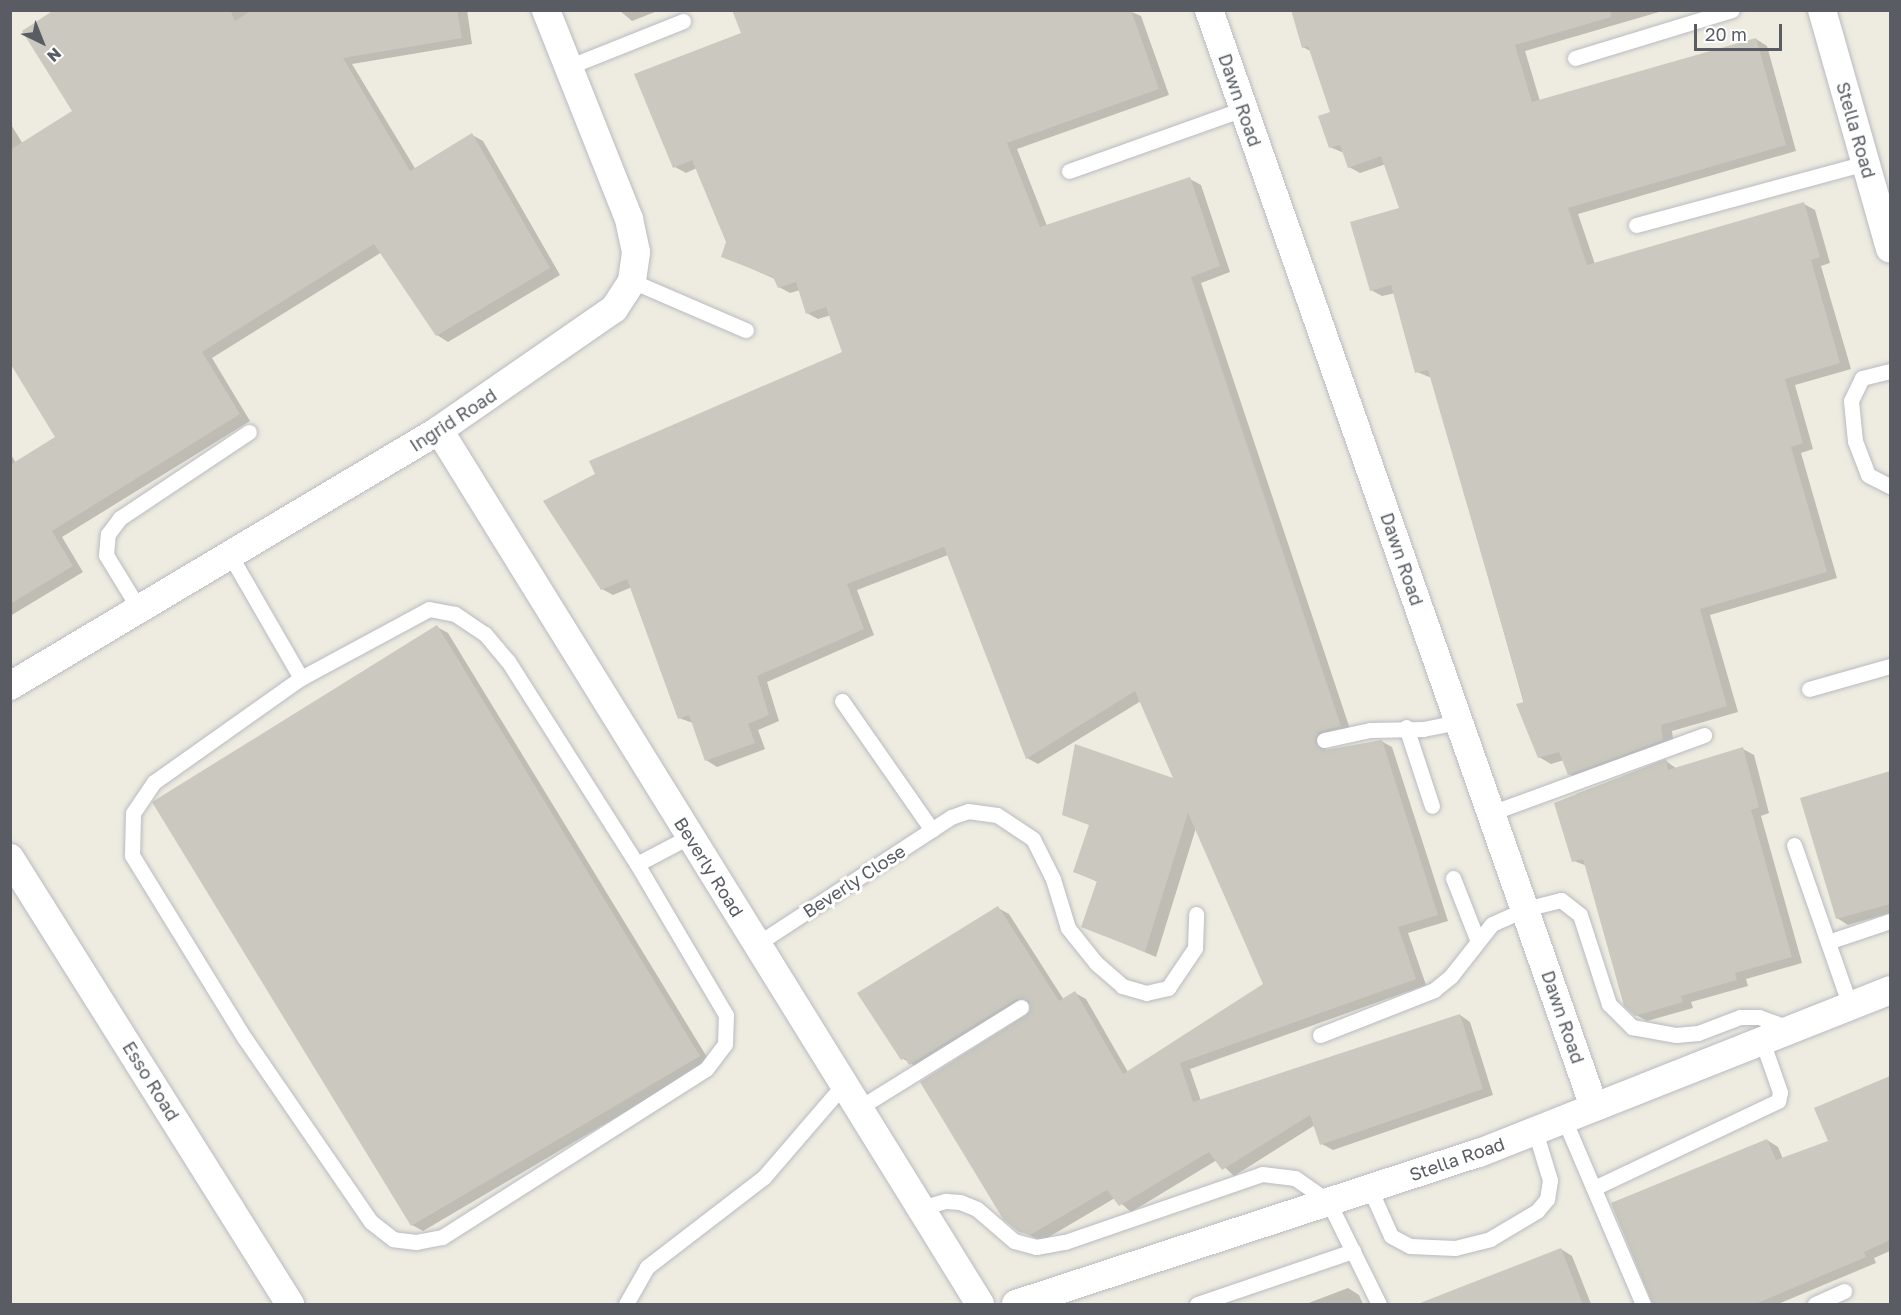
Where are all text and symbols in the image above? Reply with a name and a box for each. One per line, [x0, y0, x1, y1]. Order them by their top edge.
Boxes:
north arrow [12, 12, 72, 72]
scale bar [1697, 12, 1786, 50]
text: 20 m [1705, 23, 1747, 45]
text: N [43, 44, 66, 67]
street label: Dawn Road [1214, 51, 1266, 149]
street label: Stella Road [1832, 79, 1880, 181]
street label: Ingrid Road [405, 384, 501, 456]
street label: Dawn Road [1376, 510, 1428, 608]
street label: Beverly Road [670, 813, 748, 921]
street label: Beverly Close [799, 840, 909, 922]
street label: Dawn Road [1537, 968, 1589, 1066]
street label: Esso Road [118, 1037, 184, 1125]
street label: Stella Road [1407, 1133, 1507, 1185]

